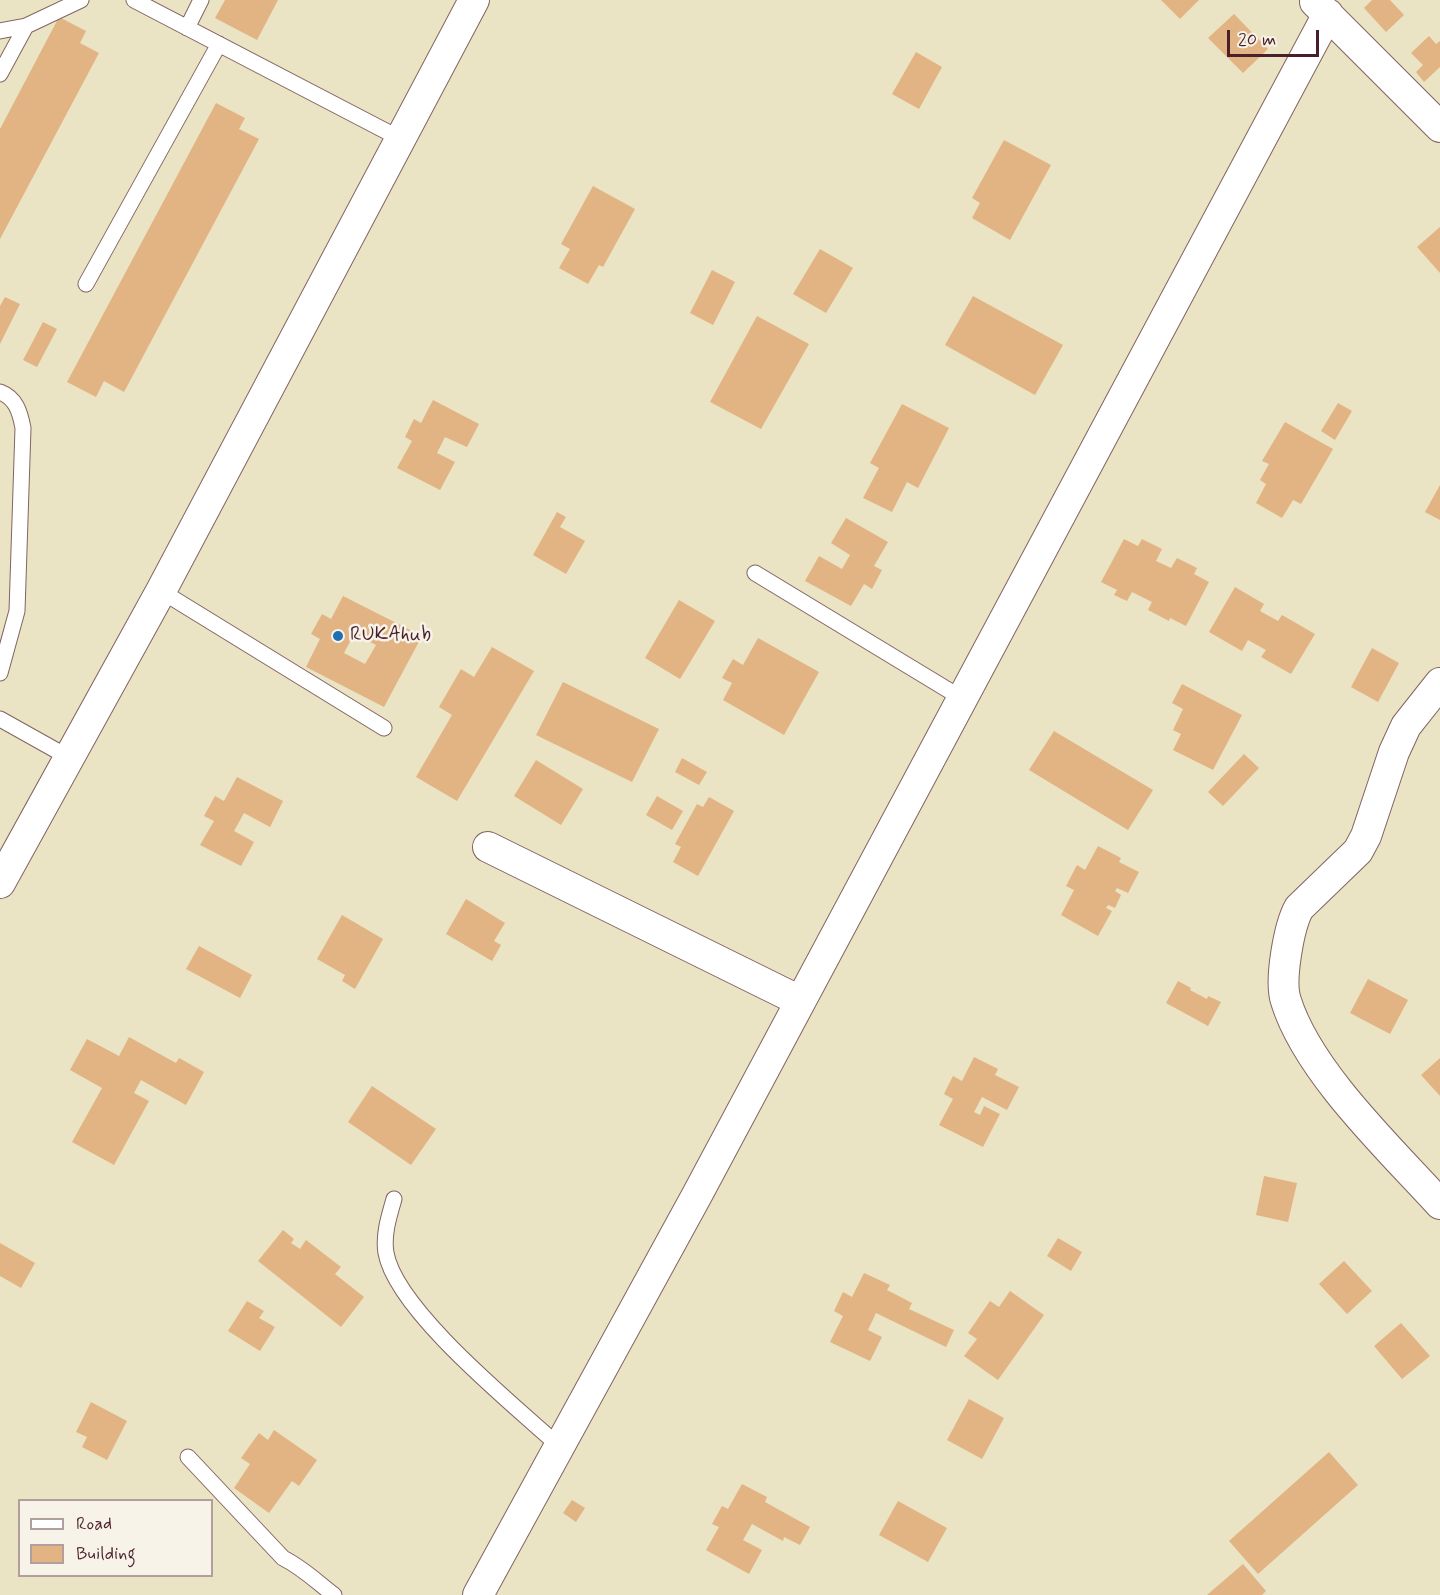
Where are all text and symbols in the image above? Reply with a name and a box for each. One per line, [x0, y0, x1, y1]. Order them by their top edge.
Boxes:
scale bar [1230, 18, 1322, 56]
text: 20 m [1238, 28, 1276, 52]
place label: RUKAhub [350, 624, 431, 648]
marker: RUKAhub [331, 629, 345, 643]
legend [18, 1499, 213, 1577]
text: Road [76, 1512, 112, 1536]
text: Building [76, 1542, 136, 1566]

